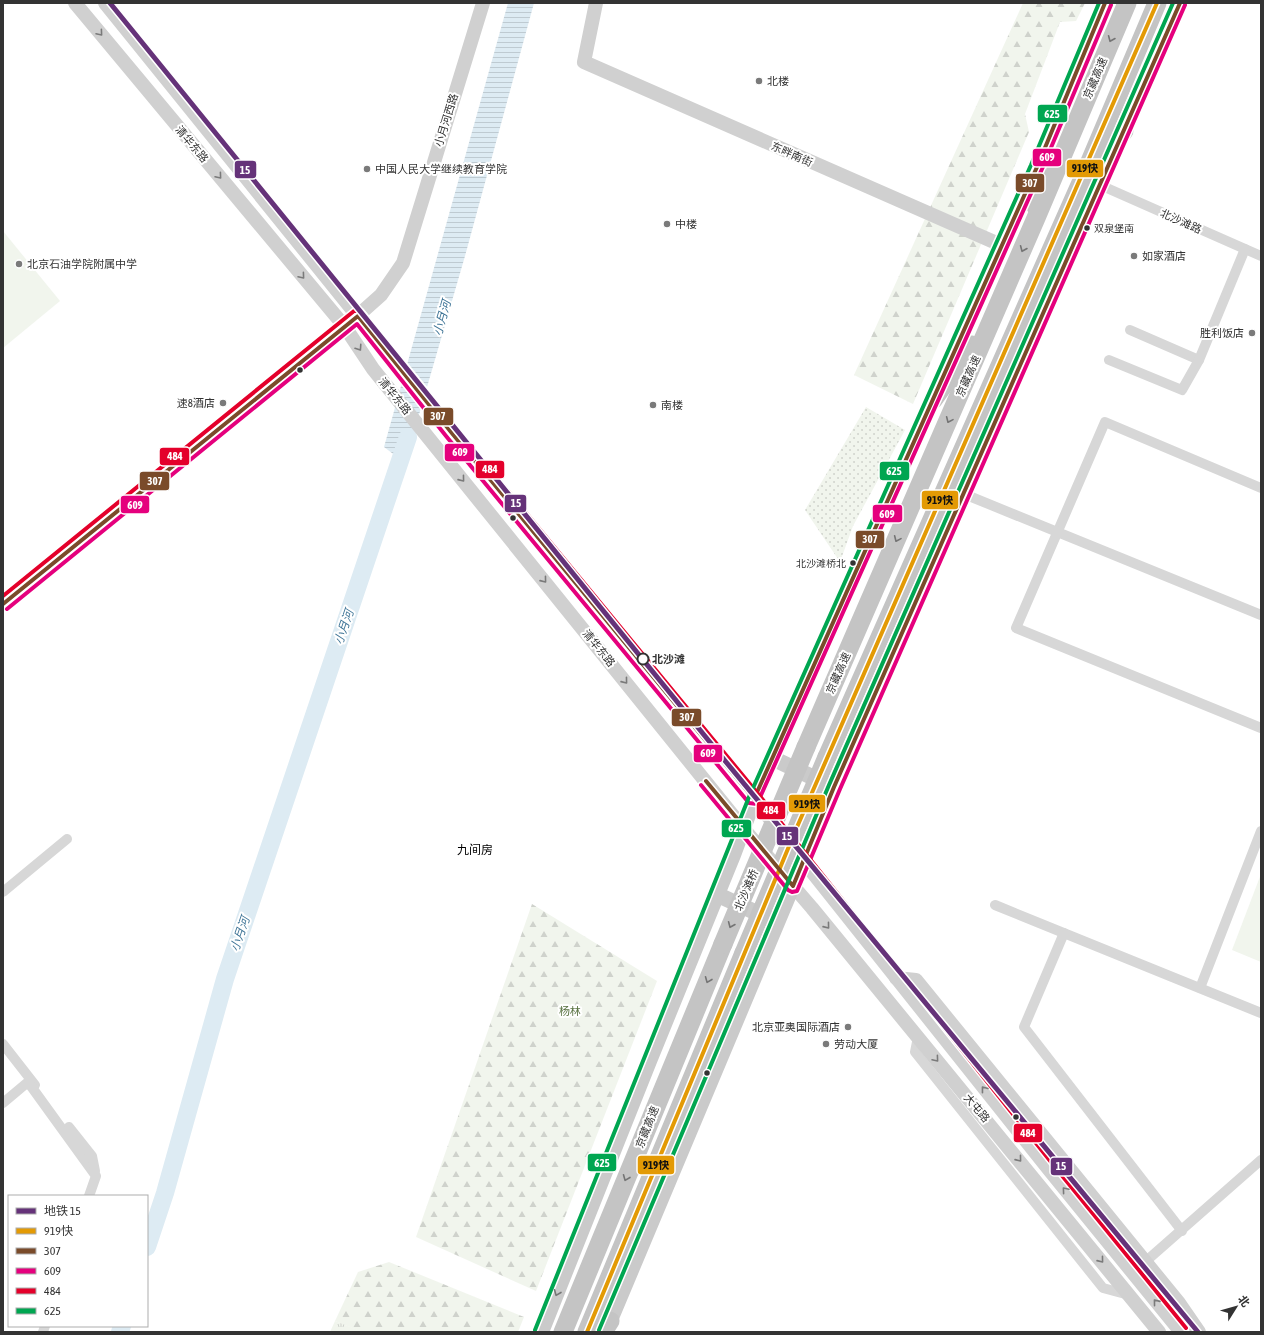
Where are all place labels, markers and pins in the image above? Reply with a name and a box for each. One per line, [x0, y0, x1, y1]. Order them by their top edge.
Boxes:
place label: 北楼 [767, 75, 789, 87]
marker: 北楼 [754, 76, 764, 86]
place label: 中国人民大学继续教育学院 [375, 163, 507, 175]
marker: 中国人民大学继续教育学院 [362, 164, 372, 174]
place label: 中楼 [675, 218, 697, 230]
marker: 中楼 [662, 219, 672, 229]
marker: 双泉堡南 [1082, 223, 1092, 233]
place label: 双泉堡南 [1094, 223, 1134, 234]
place label: 如家酒店 [1142, 250, 1186, 262]
marker: 如家酒店 [1129, 251, 1139, 261]
place label: 北京石油学院附属中学 [27, 258, 137, 270]
marker: 北京石油学院附属中学 [14, 259, 24, 269]
place label: 胜利饭店 [1200, 327, 1244, 339]
marker: 胜利饭店 [1247, 328, 1257, 338]
unlabelled marker [295, 365, 305, 375]
place label: 速8酒店 [177, 397, 215, 409]
marker: 速8酒店 [218, 398, 228, 408]
place label: 南楼 [661, 399, 683, 411]
marker: 南楼 [648, 400, 658, 410]
unlabelled marker [508, 513, 518, 523]
place label: 北沙滩桥北 [796, 558, 846, 569]
marker: 北沙滩桥北 [848, 558, 858, 568]
marker: 北沙滩 [636, 652, 650, 666]
place label: 北沙滩 [652, 653, 685, 665]
place label: 北京亚奥国际酒店 [752, 1021, 840, 1033]
marker: 北京亚奥国际酒店 [843, 1022, 853, 1032]
place label: 劳动大厦 [834, 1038, 878, 1050]
marker: 劳动大厦 [821, 1039, 831, 1049]
unlabelled marker [702, 1068, 712, 1078]
unlabelled marker [1011, 1112, 1021, 1122]

